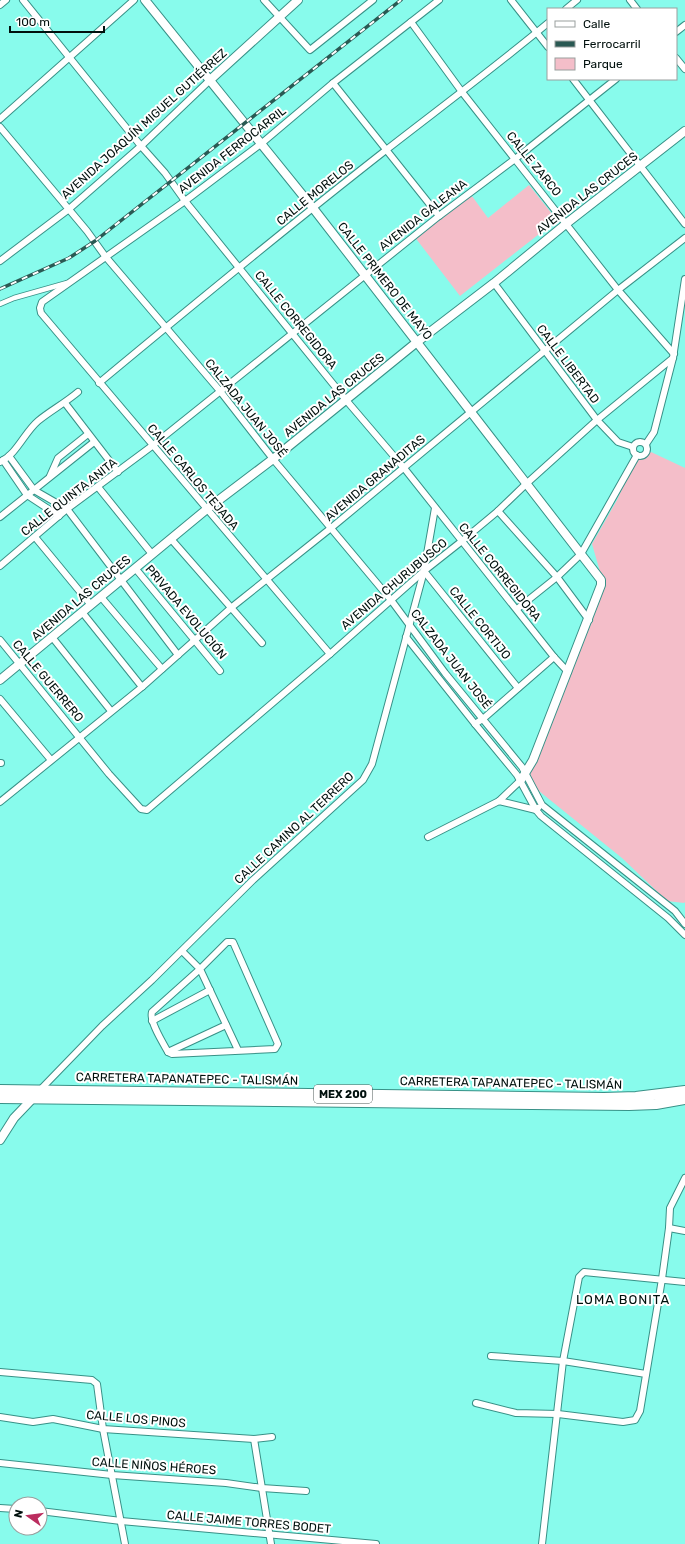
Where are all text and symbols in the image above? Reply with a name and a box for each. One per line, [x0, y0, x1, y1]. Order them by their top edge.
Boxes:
scale bar [10, 8, 104, 34]
legend [547, 8, 677, 80]
text: 100 m [16, 15, 50, 29]
text: Calle [583, 17, 610, 31]
text: Ferrocarril [583, 37, 641, 51]
street label: AVENIDA JOAQUÍN MIGUEL GUTIÉRREZ [58, 46, 230, 202]
text: Parque [583, 57, 623, 71]
street label: AVENIDA FERROCARRIL [175, 103, 289, 196]
street label: CALLE ZARCO [504, 129, 564, 199]
street label: AVENIDA LAS CRUCES [533, 149, 641, 237]
street label: CALLE MORELOS [274, 158, 356, 228]
street label: AVENIDA GALEANA [376, 176, 470, 254]
street label: CALLE PRIMERO DE MAYO [335, 220, 435, 342]
street label: CALLE CORREGIDORA [252, 268, 340, 372]
street label: CALLE LIBERTAD [534, 322, 602, 406]
street label: AVENIDA LAS CRUCES [281, 350, 387, 440]
street label: CALZADA JUAN JOSÉ [202, 356, 290, 460]
street label: CALLE CARLOS TEJADA [145, 421, 241, 533]
street label: AVENIDA GRANADITAS [322, 432, 428, 524]
street label: CALLE QUINTA ANITA [18, 455, 120, 539]
street label: CALLE CORREGIDORA [456, 520, 544, 624]
street label: AVENIDA CHURUBUSCO [338, 535, 450, 633]
street label: AVENIDA LAS CRUCES [29, 552, 133, 644]
street label: PRIVADA EVOLUCIÓN [143, 562, 229, 662]
street label: CALLE CORTIJO [446, 584, 514, 662]
street label: CALZADA JUAN JOSÉ [408, 606, 494, 712]
street label: CALLE GUERRERO [10, 637, 86, 725]
street label: CALLE CAMINO AL TERRERO [232, 769, 356, 887]
street label: CARRETERA TAPANATEPEC - TALISMÁN [76, 1070, 298, 1088]
street label: CARRETERA TAPANATEPEC - TALISMÁN [400, 1074, 622, 1092]
road number: MEX 200 [314, 1085, 372, 1103]
district label: LOMA BONITA [576, 1292, 670, 1307]
street label: CALLE LOS PINOS [86, 1408, 186, 1430]
street label: CALLE NIÑOS HÉROES [91, 1455, 217, 1477]
north arrow [8, 1496, 48, 1536]
text: N [12, 1508, 26, 1519]
street label: CALLE JAIME TORRES BODET [166, 1508, 332, 1536]

